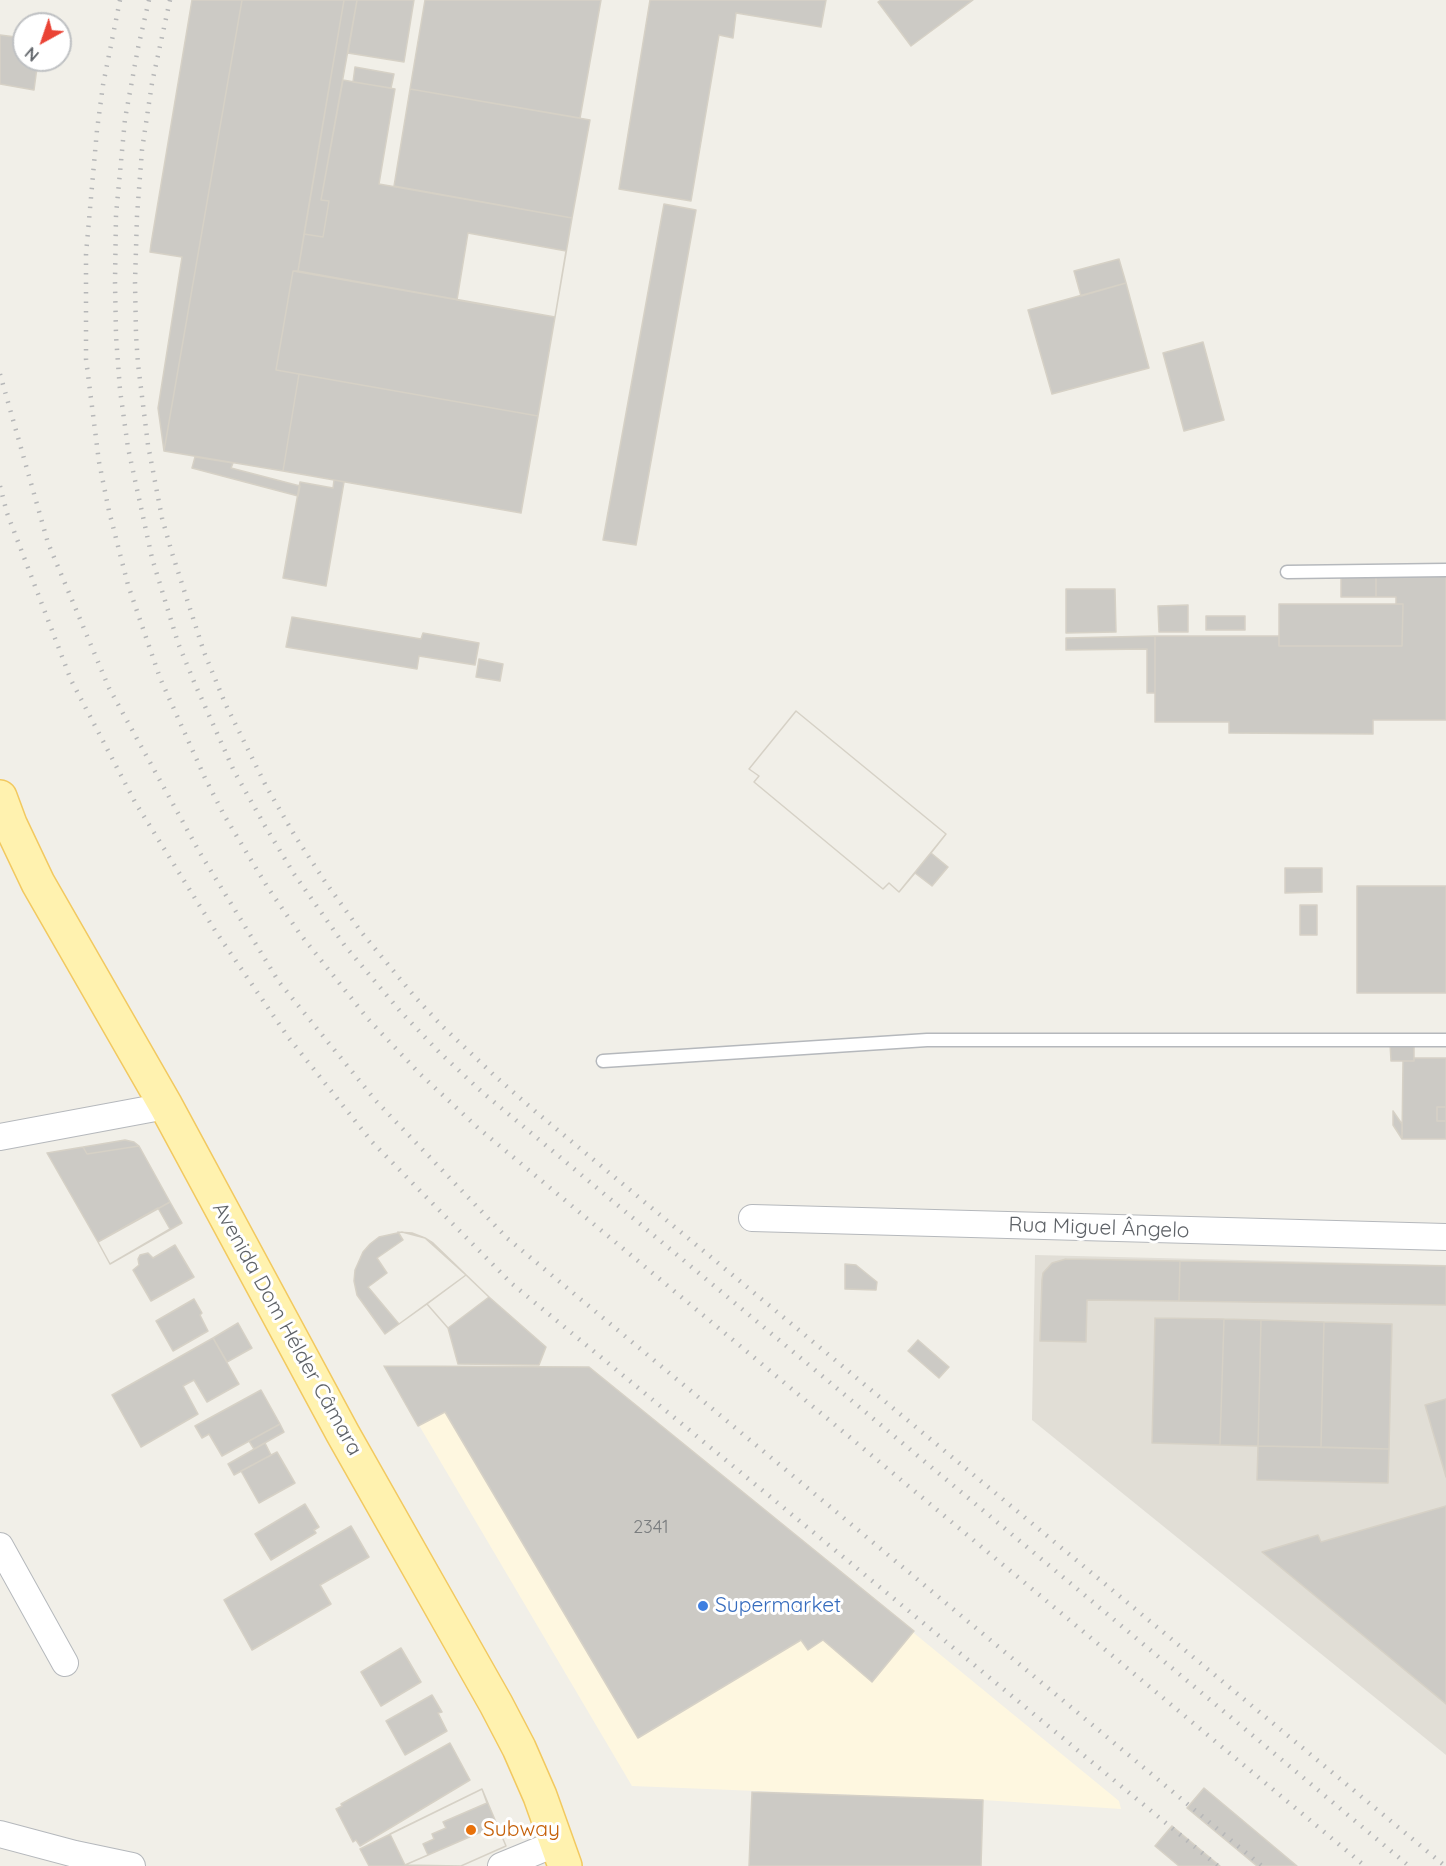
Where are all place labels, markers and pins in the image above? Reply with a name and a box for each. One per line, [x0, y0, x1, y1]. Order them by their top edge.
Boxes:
place label: Supermarket [715, 1593, 841, 1619]
marker: Supermarket [696, 1599, 710, 1613]
place label: Subway [483, 1817, 560, 1843]
marker: Subway [464, 1823, 478, 1837]

